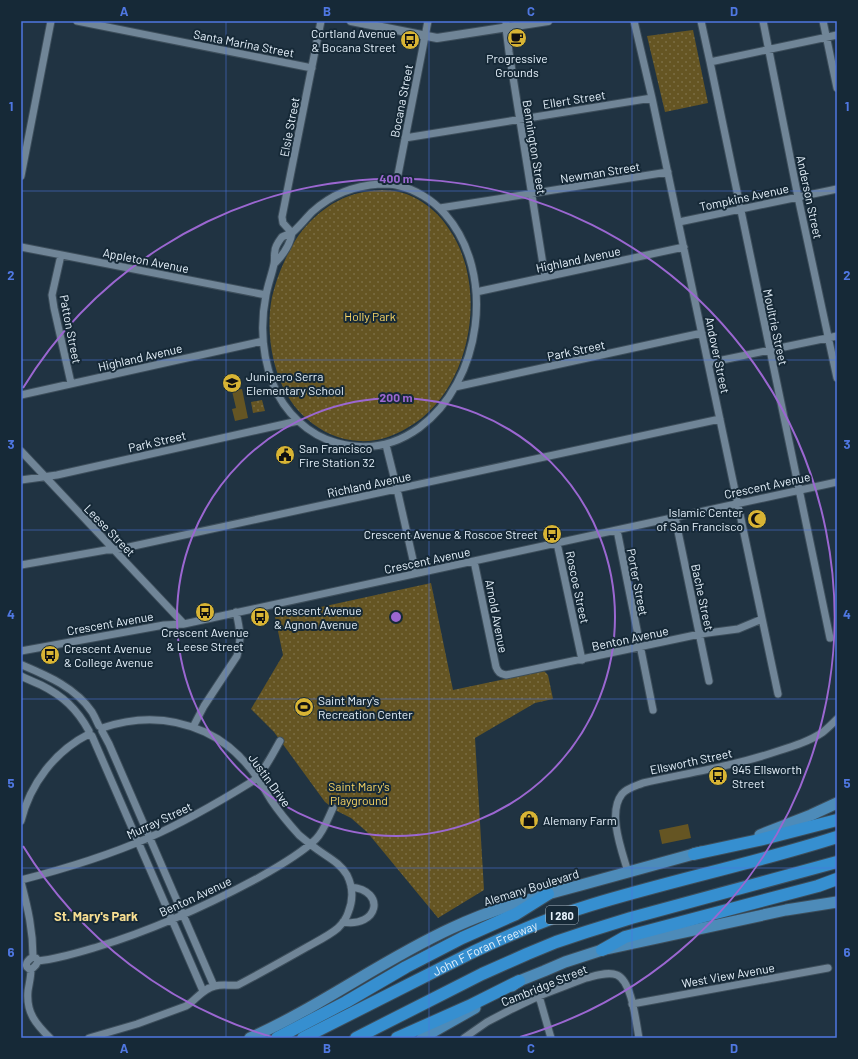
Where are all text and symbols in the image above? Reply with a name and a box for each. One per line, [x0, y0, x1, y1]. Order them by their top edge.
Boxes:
text: A [120, 3, 129, 19]
text: B [323, 3, 331, 19]
text: C [527, 3, 535, 19]
text: D [730, 3, 738, 19]
street label: Santa Marina Street [192, 26, 296, 60]
place label: Cortland Avenue & Bocana Street [311, 26, 396, 54]
cafe icon: Progressive Grounds [506, 27, 528, 49]
bus stop icon: Cortland Avenue & Bocana Street [399, 29, 421, 51]
place label: Progressive Grounds [486, 51, 548, 79]
street label: Bocana Street [387, 63, 415, 139]
street label: Ellert Street [542, 87, 606, 111]
street label: Elsie Street [276, 96, 302, 158]
text: 1 [9, 98, 13, 114]
text: 1 [845, 98, 849, 114]
street label: Bennington Street [521, 99, 549, 195]
street label: Anderson Street [794, 154, 826, 240]
street label: Newman Street [559, 159, 641, 185]
text: 400 m [379, 171, 413, 185]
street label: Tompkins Avenue [698, 181, 790, 213]
street label: Highland Avenue [534, 243, 622, 275]
street label: Appleton Avenue [102, 245, 190, 275]
text: 2 [7, 267, 15, 283]
text: 2 [843, 267, 851, 283]
street label: Moultrie Street [761, 288, 791, 366]
street label: Patton Street [57, 293, 85, 365]
park label: Holly Park [344, 309, 396, 323]
street label: Andover Street [703, 315, 733, 395]
street label: Park Street [546, 337, 606, 363]
street label: Highland Avenue [96, 340, 184, 374]
place label: Junipero Serra Elementary School [246, 369, 344, 397]
school or university icon: Junipero Serra Elementary School [221, 372, 243, 394]
text: 200 m [380, 390, 412, 404]
street label: Park Street [127, 428, 187, 454]
text: 3 [7, 436, 15, 452]
text: 3 [843, 436, 851, 452]
place label: San Francisco Fire Station 32 [299, 441, 375, 469]
public building icon: San Francisco Fire Station 32 [274, 444, 296, 466]
street label: Richland Avenue [326, 468, 412, 500]
street label: Crescent Avenue [723, 469, 811, 501]
street label: Leese Street [82, 501, 138, 559]
place label: Islamic Center of San Francisco [657, 505, 744, 533]
mosque icon: Islamic Center of San Francisco [746, 508, 768, 530]
bus stop icon: Crescent Avenue & Roscoe Street [541, 523, 563, 545]
place label: Crescent Avenue & Roscoe Street [364, 527, 538, 541]
street label: Crescent Avenue [383, 544, 471, 576]
street label: Porter Street [625, 547, 651, 617]
street label: Roscoe Street [563, 549, 593, 625]
street label: Bache Street [689, 562, 717, 632]
street label: Arnold Avenue [483, 578, 511, 654]
bus stop icon: Crescent Avenue & Leese Street [194, 601, 216, 623]
place label: Crescent Avenue & Agnon Avenue [274, 603, 362, 631]
text: 4 [7, 606, 15, 622]
bus stop icon: Crescent Avenue & Agnon Avenue [249, 606, 271, 628]
text: 4 [843, 606, 851, 622]
street label: Crescent Avenue [66, 608, 154, 638]
centre of rings [389, 610, 403, 624]
street label: Benton Avenue [590, 623, 670, 653]
place label: Crescent Avenue & Leese Street [161, 625, 249, 653]
place label: Crescent Avenue & College Avenue [64, 641, 153, 669]
bus stop icon: Crescent Avenue & College Avenue [39, 644, 61, 666]
place label: Saint Mary's Recreation Center [318, 693, 413, 721]
sports icon: Saint Mary's Recreation Center [293, 696, 315, 718]
street label: Ellsworth Street [649, 745, 733, 777]
street label: Justin Drive [246, 751, 294, 809]
place label: 945 Ellsworth Street [732, 762, 802, 790]
bus stop icon: 945 Ellsworth Street [707, 765, 729, 787]
text: 5 [7, 775, 15, 791]
text: 5 [843, 775, 851, 791]
park label: Saint Mary's Playground [328, 779, 390, 807]
street label: Murray Street [124, 799, 194, 841]
shop icon: Alemany Farm [518, 809, 540, 831]
place label: Alemany Farm [543, 813, 617, 827]
street label: Alemany Boulevard [482, 866, 580, 908]
street label: Benton Avenue [157, 873, 233, 919]
road number: I 280 [546, 906, 578, 924]
district label: St. Mary's Park [54, 908, 138, 924]
street label: John F Foran Freeway [430, 917, 540, 978]
text: 6 [8, 944, 15, 960]
text: 6 [844, 944, 851, 960]
street label: West View Avenue [680, 960, 776, 990]
street label: Cambridge Street [499, 961, 589, 1009]
text: A [120, 1040, 129, 1056]
text: B [323, 1040, 331, 1056]
text: C [527, 1040, 535, 1056]
text: D [730, 1040, 738, 1056]

